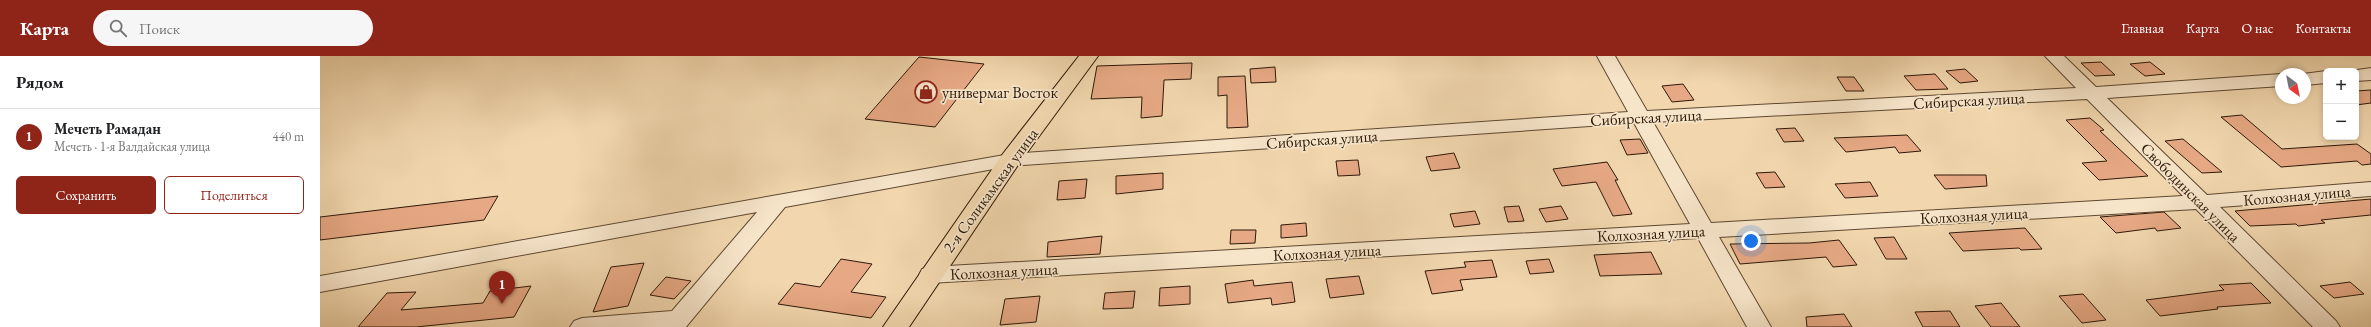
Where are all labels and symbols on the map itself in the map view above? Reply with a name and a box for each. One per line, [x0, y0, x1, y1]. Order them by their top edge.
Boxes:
north arrow [2275, 68, 2311, 104]
shop icon: универмаг Восток [913, 79, 939, 105]
place label: универмаг Восток [942, 82, 1059, 103]
street label: Сибирская улица [1913, 87, 2026, 114]
street label: Сибирская улица [1590, 104, 1703, 131]
street label: 2-я Соликамская улица [938, 123, 1043, 257]
street label: Сибирская улица [1265, 125, 1379, 154]
street label: Свободинская улица [2136, 138, 2246, 247]
street label: Колхозная улица [2242, 180, 2352, 211]
street label: Колхозная улица [1919, 202, 2029, 229]
street label: Колхозная улица [1596, 220, 1706, 247]
your location [1741, 231, 1761, 251]
street label: Колхозная улица [1272, 239, 1382, 266]
street label: Колхозная улица [949, 258, 1059, 285]
pin: 1 [489, 271, 515, 304]

